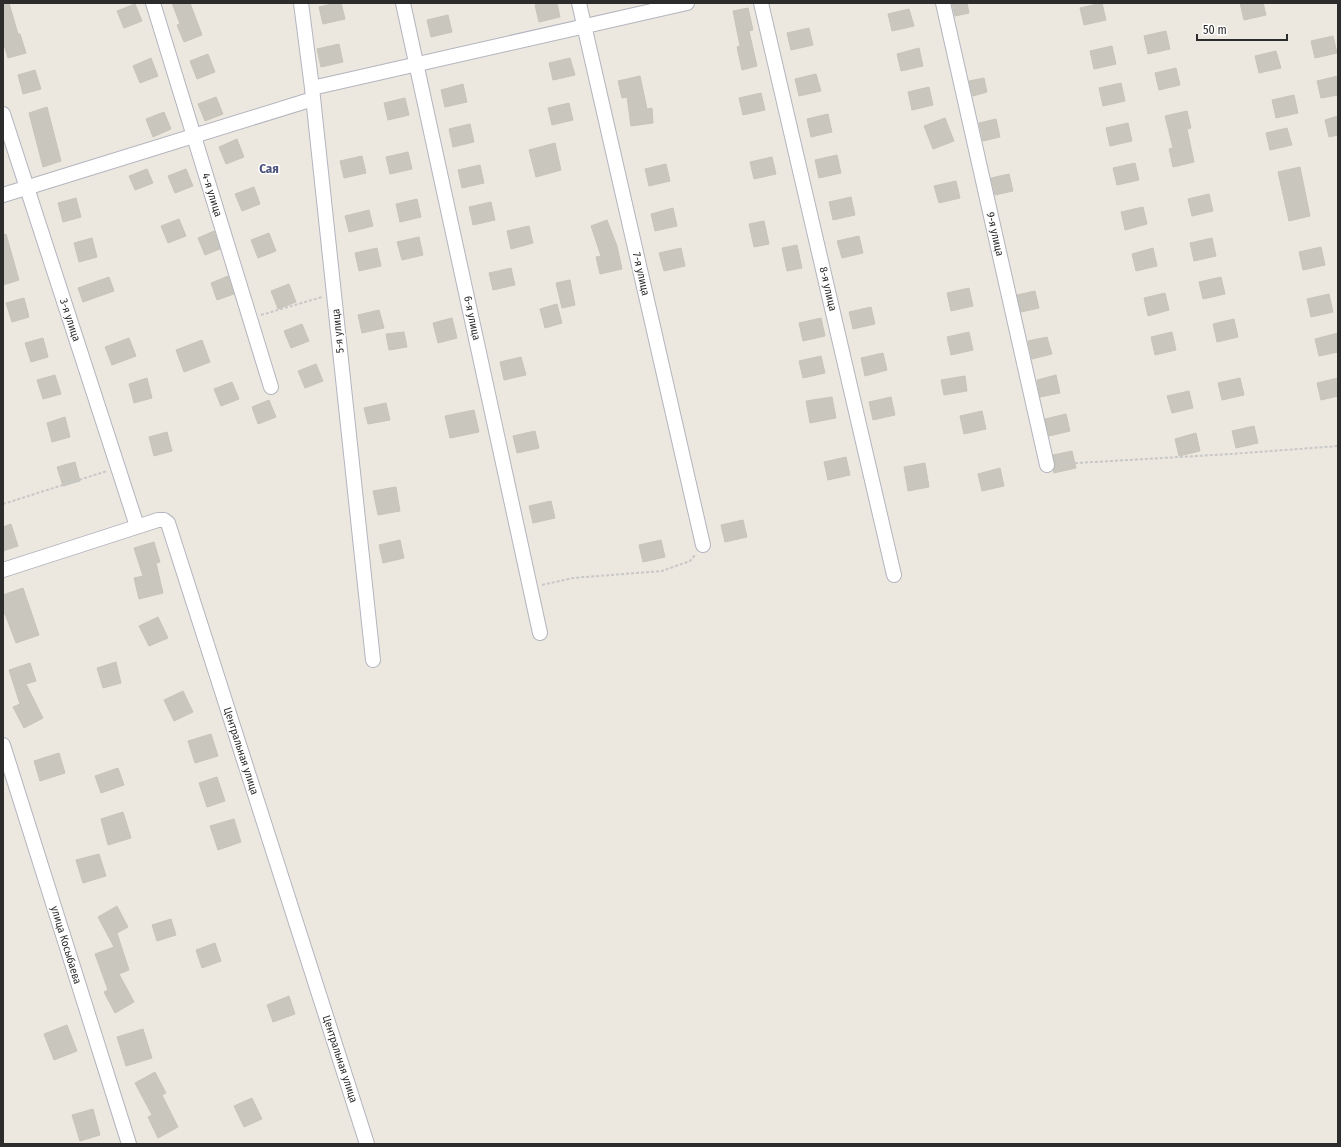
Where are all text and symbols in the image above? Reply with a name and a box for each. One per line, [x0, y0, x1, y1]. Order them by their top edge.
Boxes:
scale bar [1197, 16, 1287, 42]
text: 50 m [1203, 23, 1227, 37]
district label: Сая [259, 161, 279, 176]
street label: 4-я улица [199, 172, 225, 218]
street label: 9-я улица [984, 211, 1006, 257]
street label: 7-я улица [630, 251, 652, 297]
street label: 8-я улица [817, 266, 839, 312]
street label: 6-я улица [461, 295, 483, 341]
street label: 3-я улица [57, 297, 83, 343]
street label: 5-я улица [329, 308, 347, 354]
street label: Центральная улица [221, 706, 261, 796]
street label: улица Косыбаева [48, 904, 84, 986]
street label: Центральная улица [320, 1014, 360, 1104]

